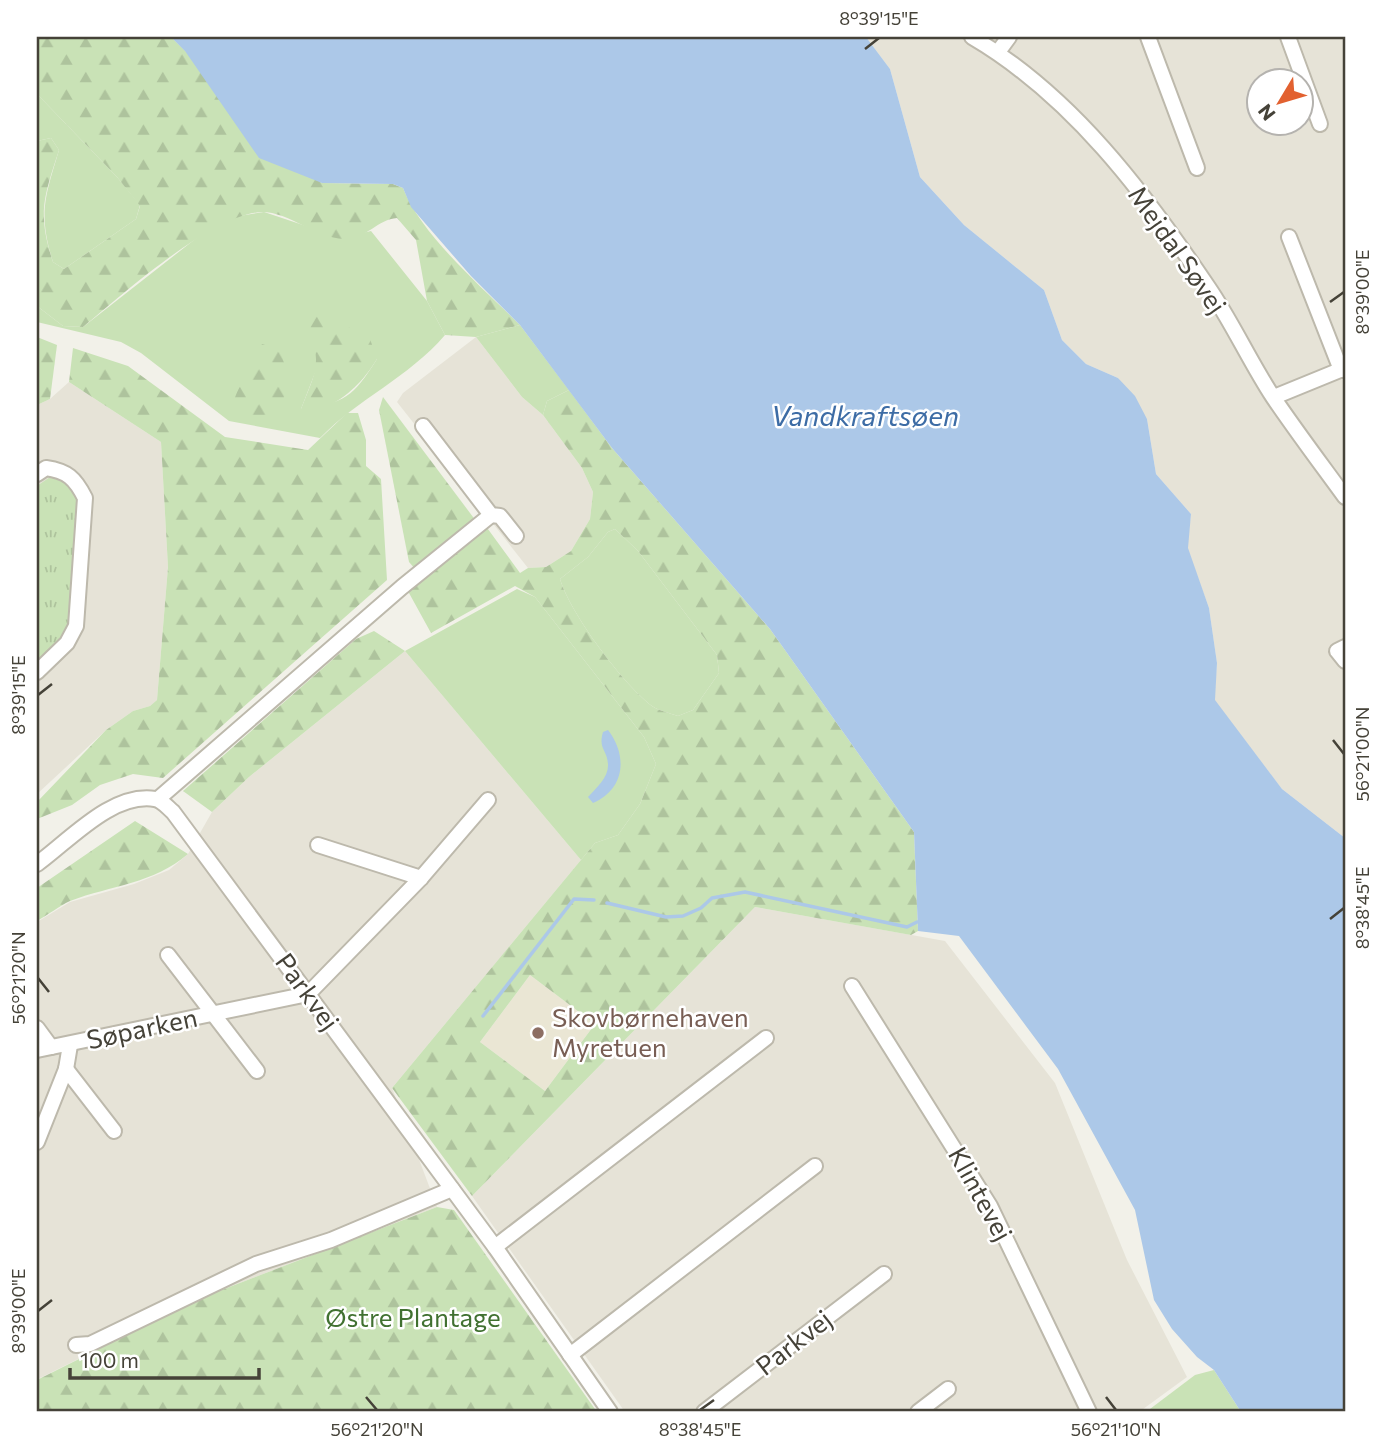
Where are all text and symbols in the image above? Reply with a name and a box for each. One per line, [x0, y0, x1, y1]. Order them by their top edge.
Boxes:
text: 8°39'15"E [839, 7, 919, 29]
north arrow [1246, 66, 1316, 136]
text: N [1253, 100, 1280, 125]
street label: Mejdal Søvej [1123, 179, 1234, 319]
text: 8°39'00"E [1351, 249, 1373, 335]
water label: Vandkraftsøen [771, 398, 959, 432]
text: 8°39'15"E [7, 655, 29, 735]
text: 56°21'00"N [1351, 707, 1373, 801]
text: 8°38'45"E [1351, 867, 1373, 949]
text: 56°21'20"N [7, 932, 29, 1024]
street label: Parkvej [270, 947, 347, 1036]
street label: Søparken [84, 1001, 200, 1054]
place label: Skovbørnehaven Myretuen [552, 1001, 749, 1062]
marker: Skovbørnehaven Myretuen [530, 1025, 546, 1041]
street label: Klintevej [943, 1141, 1020, 1246]
text: 8°39'00"E [7, 1268, 29, 1354]
park label: Østre Plantage [325, 1301, 501, 1332]
street label: Parkvej [749, 1303, 837, 1381]
scale bar [70, 1337, 259, 1381]
text: 100 m [80, 1347, 139, 1372]
text: 56°21'20"N [331, 1418, 423, 1440]
text: 8°38'45"E [659, 1418, 741, 1440]
text: 56°21'10"N [1071, 1418, 1161, 1440]

